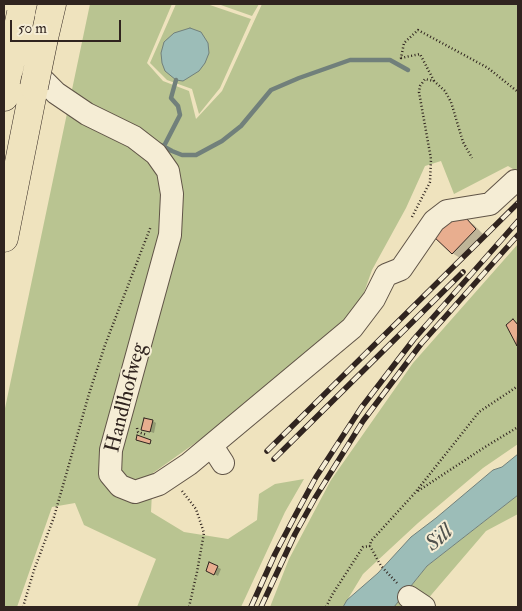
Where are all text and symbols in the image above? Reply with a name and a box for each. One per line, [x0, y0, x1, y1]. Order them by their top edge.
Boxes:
scale bar [12, 10, 124, 42]
text: 50 m [18, 19, 47, 38]
street label: Handlhofweg [101, 341, 153, 455]
water label: Sill [421, 520, 459, 558]

